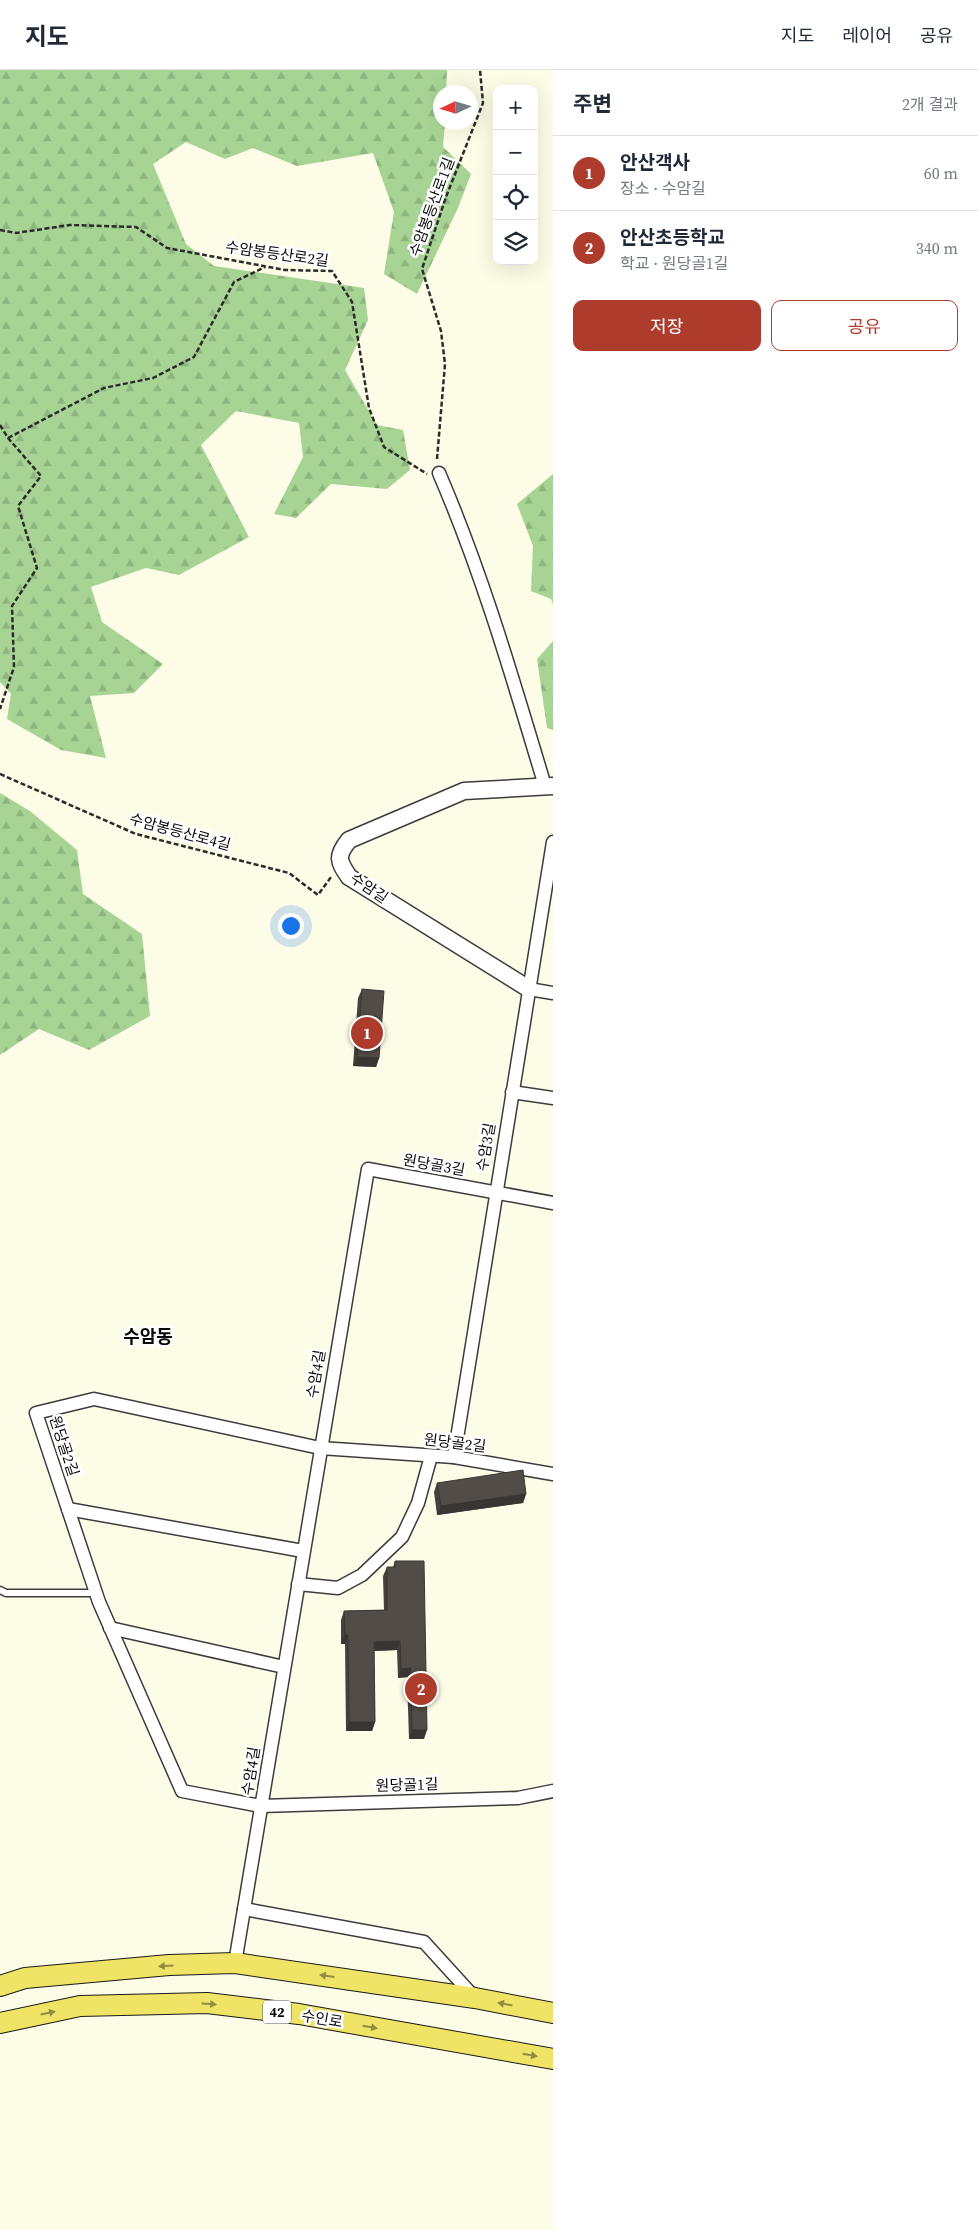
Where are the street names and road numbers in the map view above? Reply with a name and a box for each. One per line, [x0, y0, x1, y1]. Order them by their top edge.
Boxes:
street label: 수암봉등산로1길 [404, 154, 459, 259]
street label: 수암봉등산로2길 [224, 236, 330, 271]
street label: 수암봉등산로4길 [127, 808, 233, 855]
street label: 수암길 [346, 867, 392, 908]
street label: 수암3길 [471, 1121, 500, 1173]
street label: 원당골3길 [401, 1149, 467, 1180]
street label: 수암4길 [301, 1348, 330, 1400]
street label: 원당골2길 [45, 1413, 84, 1479]
street label: 원당골2길 [423, 1428, 487, 1457]
street label: 수암4길 [236, 1745, 265, 1797]
street label: 원당골1길 [375, 1773, 439, 1796]
road number: 42 [263, 2000, 291, 2024]
street label: 수인로 [300, 2005, 344, 2032]

